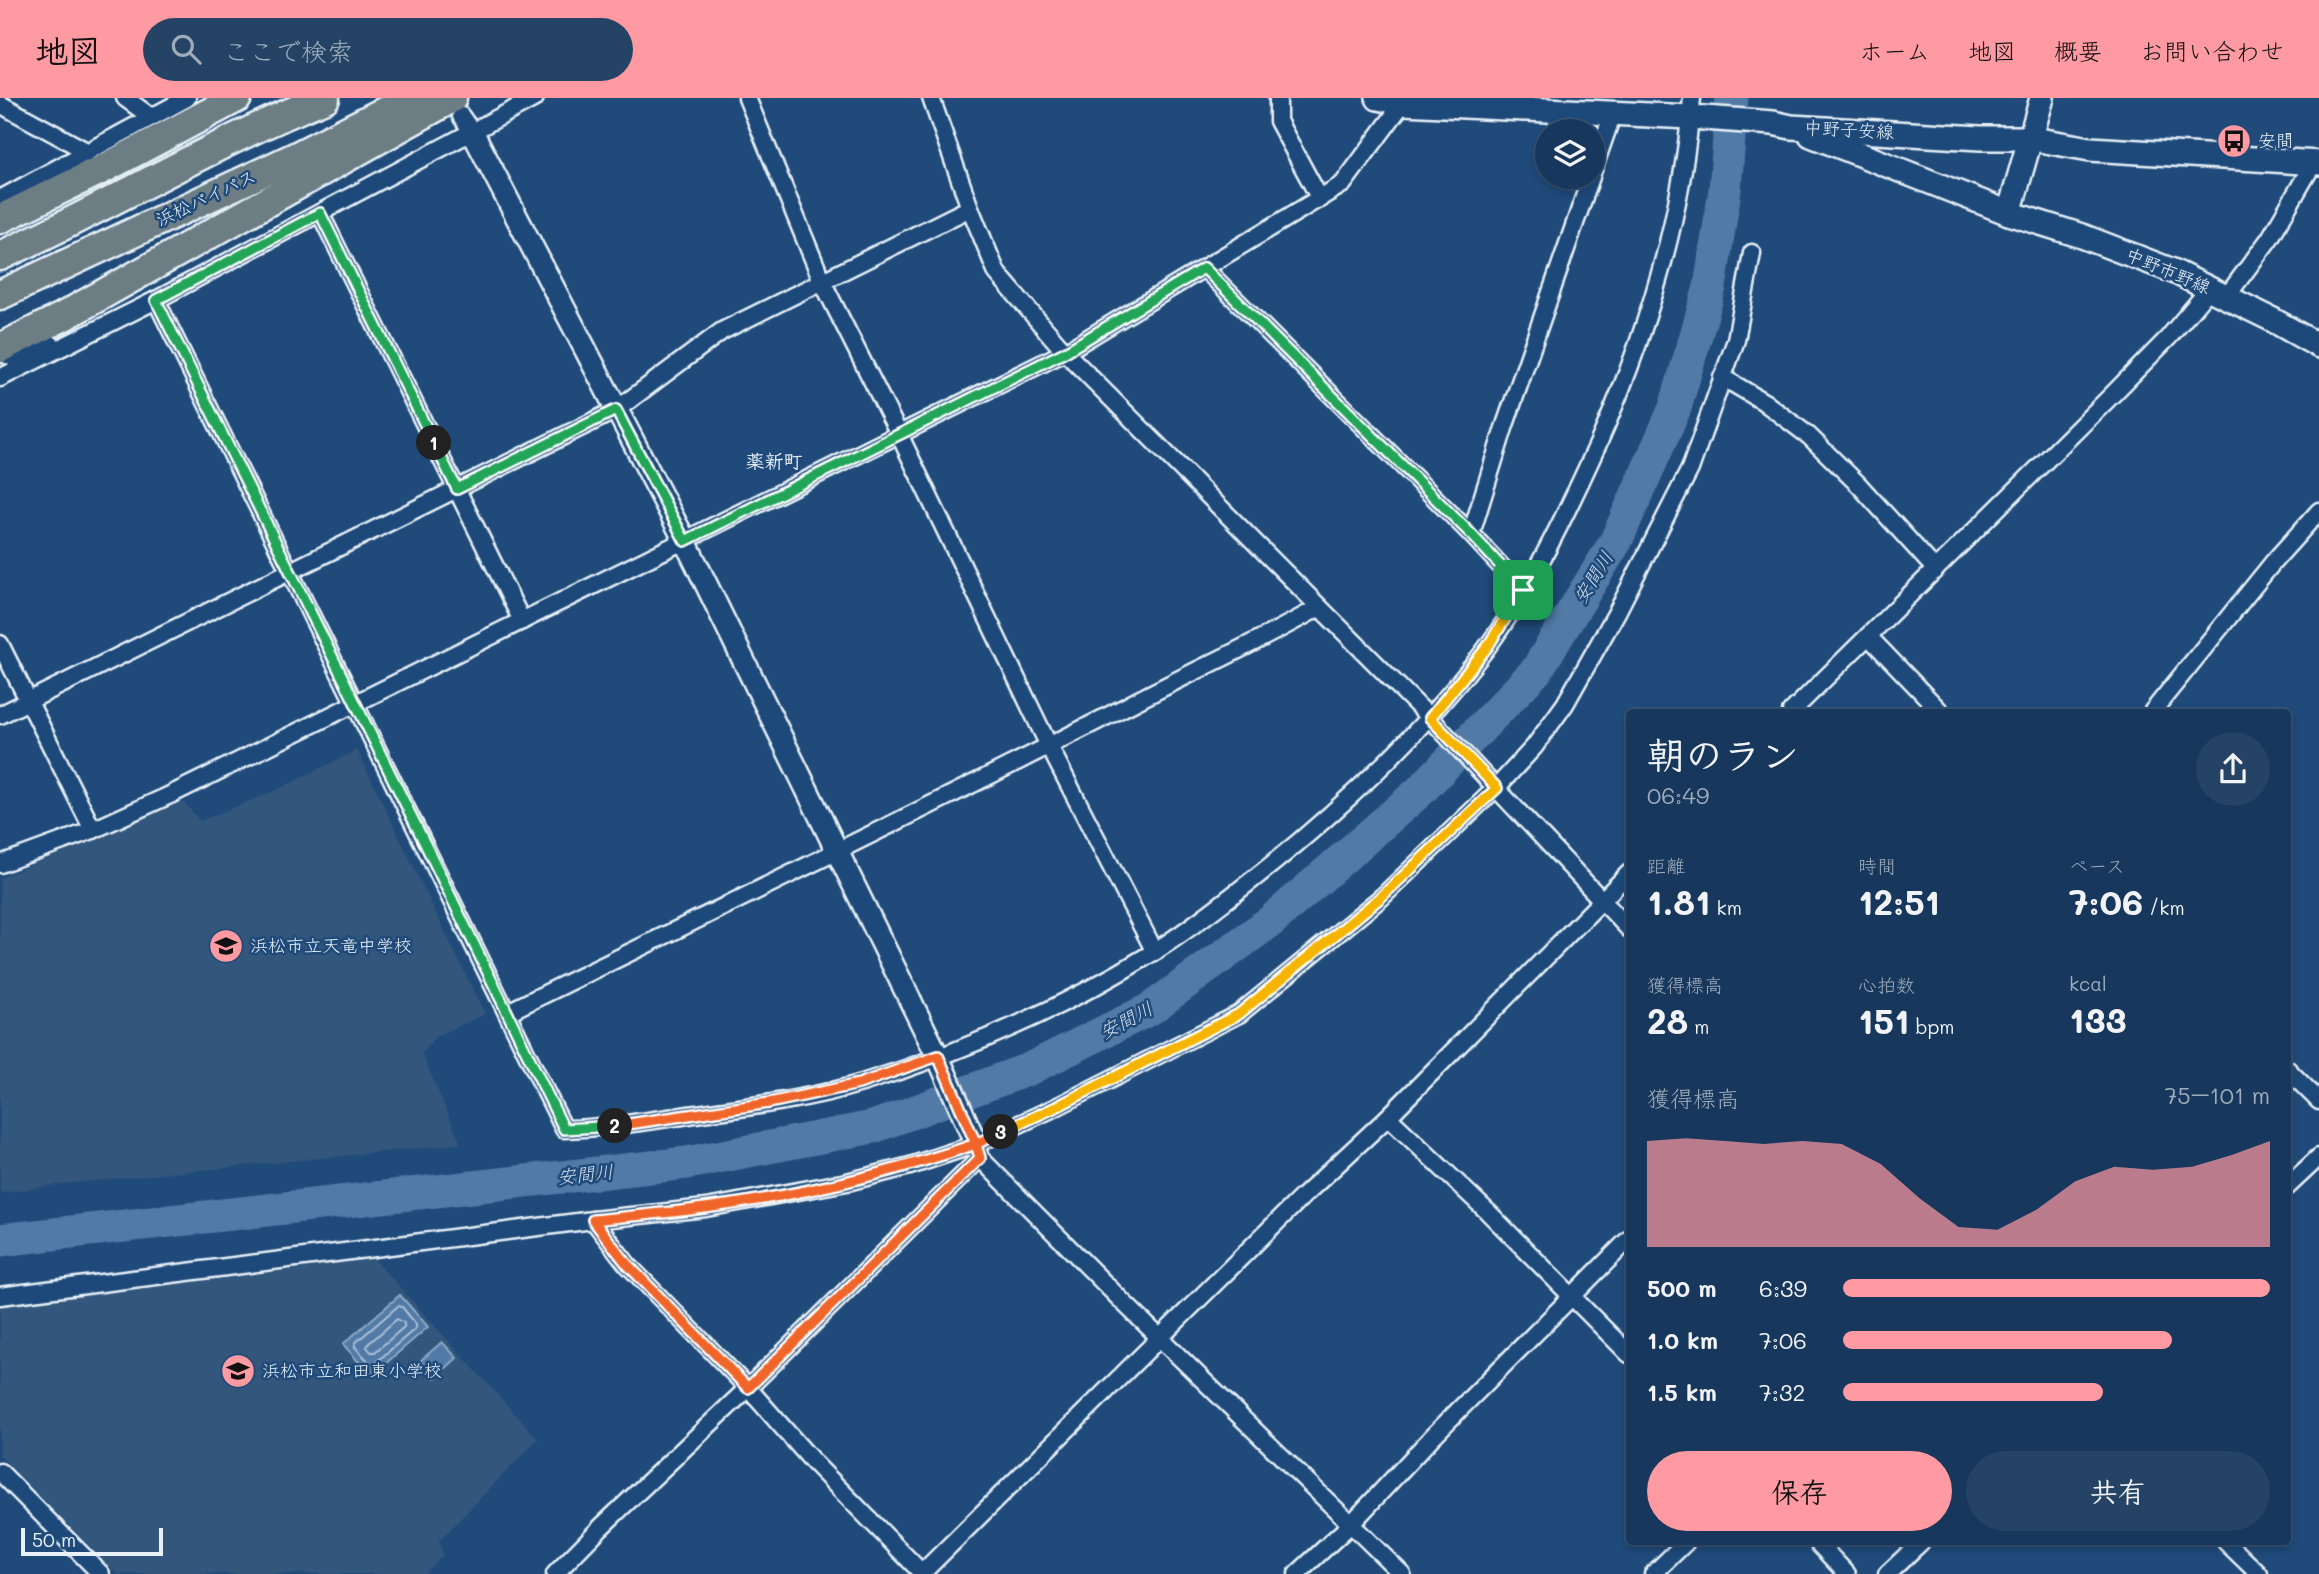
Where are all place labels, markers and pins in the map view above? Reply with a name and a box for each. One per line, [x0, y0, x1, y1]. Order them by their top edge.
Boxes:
bus stop icon: 安間 [2215, 122, 2253, 160]
place label: 安間 [2258, 128, 2294, 152]
pin: 1 [416, 426, 452, 460]
pin [1493, 560, 1553, 620]
school or university icon: 浜松市立天竜中学校 [207, 927, 245, 965]
place label: 浜松市立天竜中学校 [250, 933, 412, 957]
pin: 2 [598, 1108, 632, 1144]
pin: 3 [984, 1114, 1018, 1150]
school or university icon: 浜松市立和田東小学校 [219, 1352, 257, 1390]
place label: 浜松市立和田東小学校 [262, 1358, 442, 1382]

